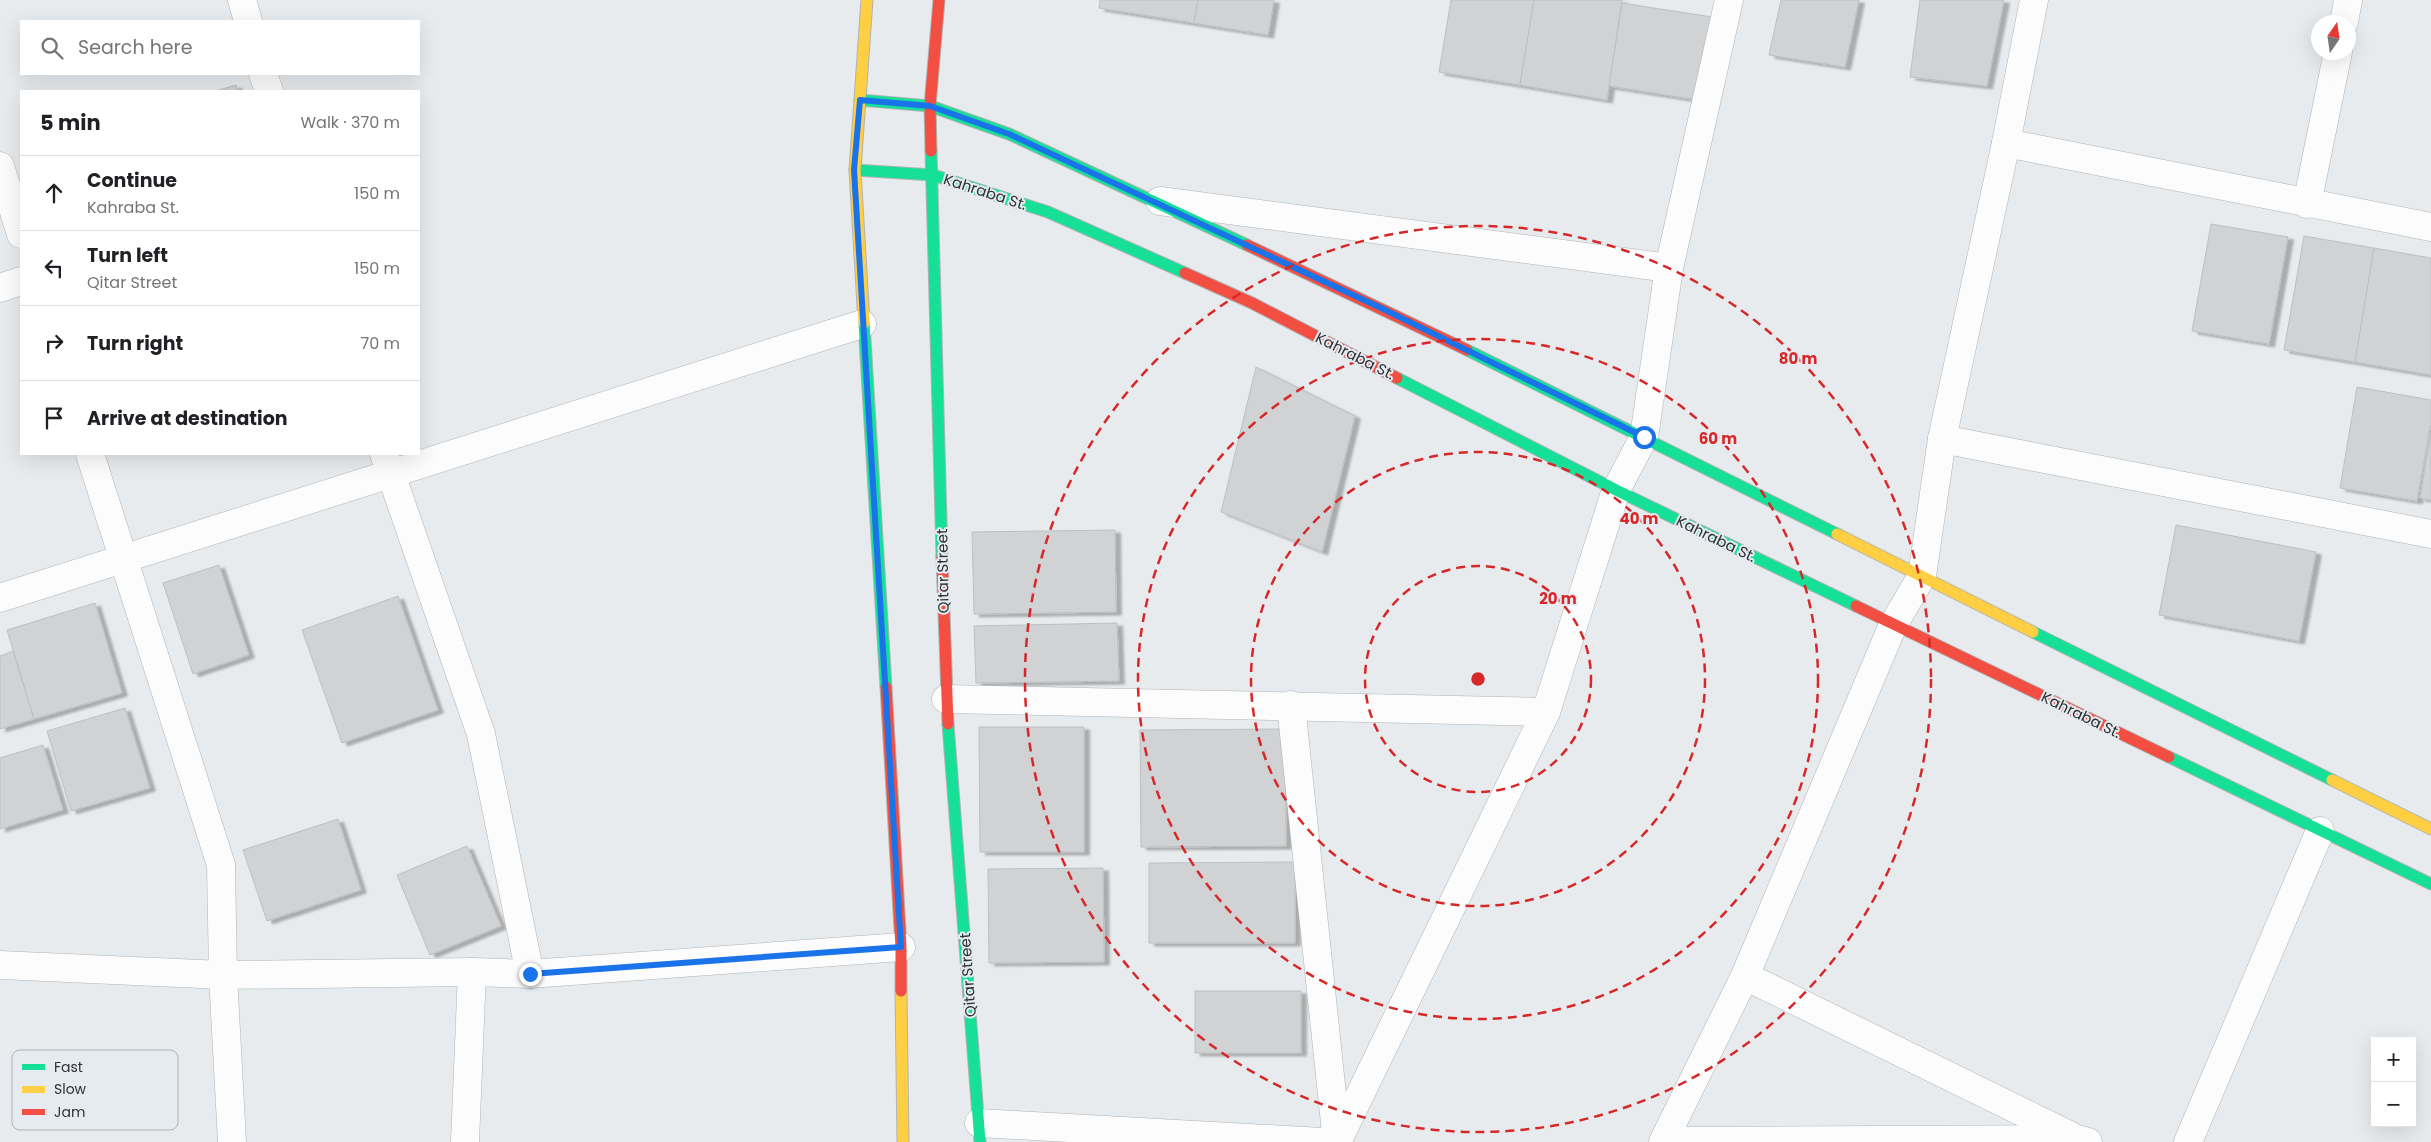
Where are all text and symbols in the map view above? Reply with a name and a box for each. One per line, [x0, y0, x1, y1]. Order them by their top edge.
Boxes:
north arrow [2311, 15, 2356, 60]
search box [20, 20, 420, 75]
icon: search [38, 34, 66, 62]
text: Search here [78, 34, 192, 61]
text: 5 min [40, 108, 101, 137]
text: Walk · 370 m [300, 111, 400, 134]
text: Continue [87, 167, 177, 194]
street label: Kahraba St. [941, 168, 1029, 215]
icon: ahead [40, 179, 68, 207]
text: 150 m [354, 182, 400, 205]
text: Kahraba St. [87, 196, 179, 219]
text: Turn left [87, 242, 168, 269]
icon: left [40, 254, 68, 282]
text: 150 m [354, 257, 400, 280]
text: Qitar Street [87, 271, 177, 294]
street label: Kahraba St. [1312, 327, 1398, 384]
icon: right [40, 329, 68, 357]
text: Turn right [87, 330, 183, 357]
text: 70 m [360, 332, 400, 355]
text: 80 m [1779, 348, 1817, 369]
icon: arrive [40, 404, 68, 432]
text: Arrive at destination [87, 405, 288, 432]
route start [1633, 426, 1656, 449]
text: 60 m [1699, 428, 1737, 449]
text: 40 m [1619, 508, 1659, 529]
street label: Kahraba St. [1673, 510, 1760, 567]
street label: Qitar Street [931, 529, 954, 614]
text: 20 m [1539, 588, 1577, 609]
centre of rings [1469, 670, 1487, 688]
street label: Kahraba St. [2038, 686, 2125, 743]
street label: Qitar Street [954, 932, 981, 1018]
route end [519, 963, 542, 986]
map controls [2371, 1037, 2416, 1127]
button: + [2371, 1037, 2416, 1082]
legend [12, 1050, 178, 1130]
text: Fast [54, 1057, 83, 1077]
text: Slow [54, 1079, 87, 1099]
button: − [2371, 1082, 2416, 1127]
text: Jam [54, 1102, 85, 1122]

